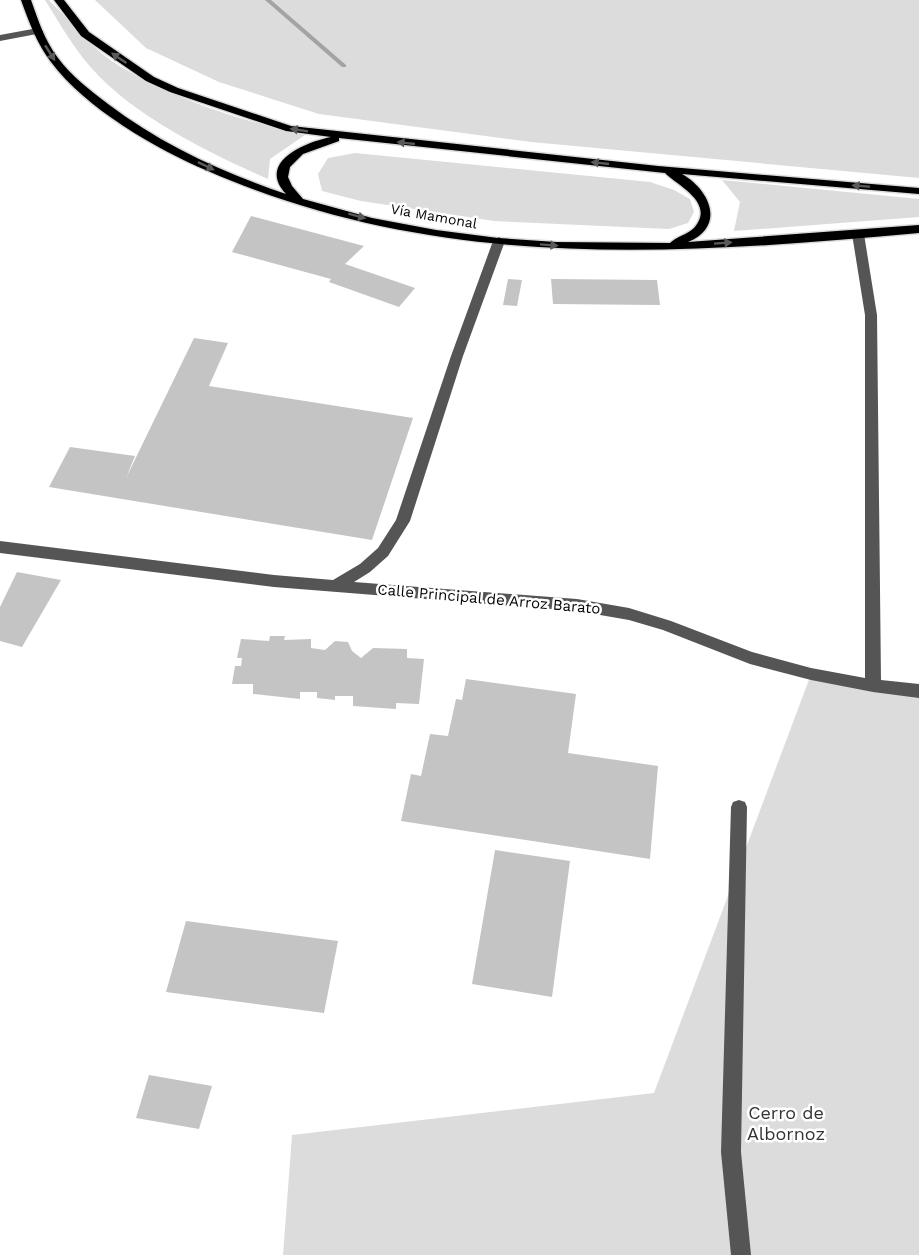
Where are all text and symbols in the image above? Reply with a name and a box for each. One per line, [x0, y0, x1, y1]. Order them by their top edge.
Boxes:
one-way arrow [45, 45, 56, 61]
one-way arrow [111, 52, 127, 64]
one-way arrow [289, 126, 308, 135]
one-way arrow [396, 138, 415, 148]
one-way arrow [590, 158, 609, 168]
one-way arrow [197, 161, 215, 171]
one-way arrow [851, 181, 870, 191]
street label: Vía Mamonal [389, 201, 479, 232]
one-way arrow [347, 212, 366, 222]
one-way arrow [713, 238, 732, 248]
one-way arrow [540, 240, 559, 250]
street label: Calle Principal de Arroz Barato [377, 580, 601, 618]
park label: Cerro de Albornoz [747, 1102, 825, 1144]

